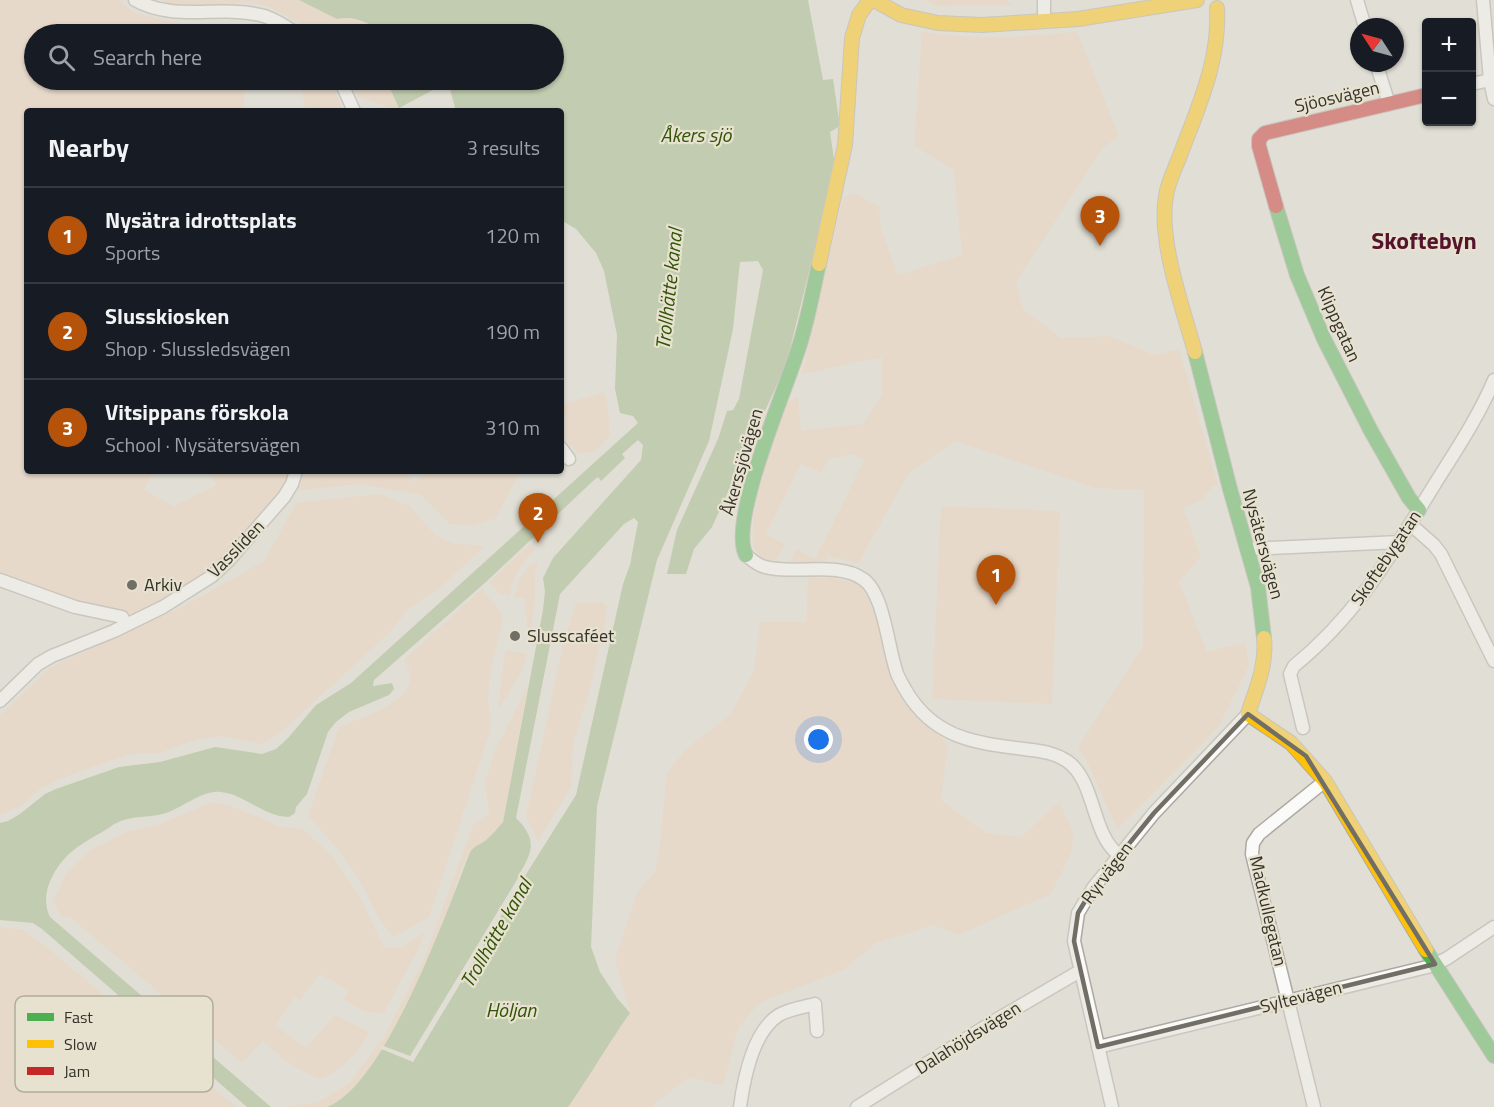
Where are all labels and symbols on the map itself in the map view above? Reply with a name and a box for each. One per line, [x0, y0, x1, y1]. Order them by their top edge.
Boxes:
north arrow [1350, 18, 1404, 72]
street label: Sjöosvägen [1292, 74, 1382, 119]
water label: Åkers sjö [661, 119, 733, 150]
pin: 3 [1080, 196, 1120, 246]
district label: Skoftebyn [1371, 222, 1477, 258]
water label: Trollhätte kanal [647, 224, 691, 351]
street label: Klippgatan [1311, 281, 1368, 366]
street label: Åkerssjövägen [713, 405, 770, 518]
street label: Nysätersvägen [1236, 486, 1291, 602]
pin: 2 [518, 494, 558, 543]
street label: Skoftebygatan [1344, 505, 1428, 611]
street label: Vassliden [201, 513, 270, 584]
pin: 1 [976, 556, 1016, 605]
place label: Arkiv [144, 571, 183, 598]
marker: Arkiv [125, 578, 139, 592]
place label: Slusscaféet [527, 622, 615, 649]
marker: Slusscaféet [508, 629, 522, 643]
your location [804, 725, 833, 754]
street label: Ryrvägen [1074, 836, 1139, 909]
street label: Madkullegatan [1243, 853, 1294, 969]
water label: Trollhätte kanal [452, 870, 541, 993]
street label: Syltevägen [1257, 973, 1345, 1020]
water label: Höljan [486, 994, 537, 1025]
street label: Dalahöjdsvägen [910, 994, 1026, 1081]
legend [15, 996, 213, 1092]
text: Fast [64, 1005, 93, 1029]
text: Slow [64, 1032, 97, 1056]
text: Jam [64, 1059, 90, 1083]

